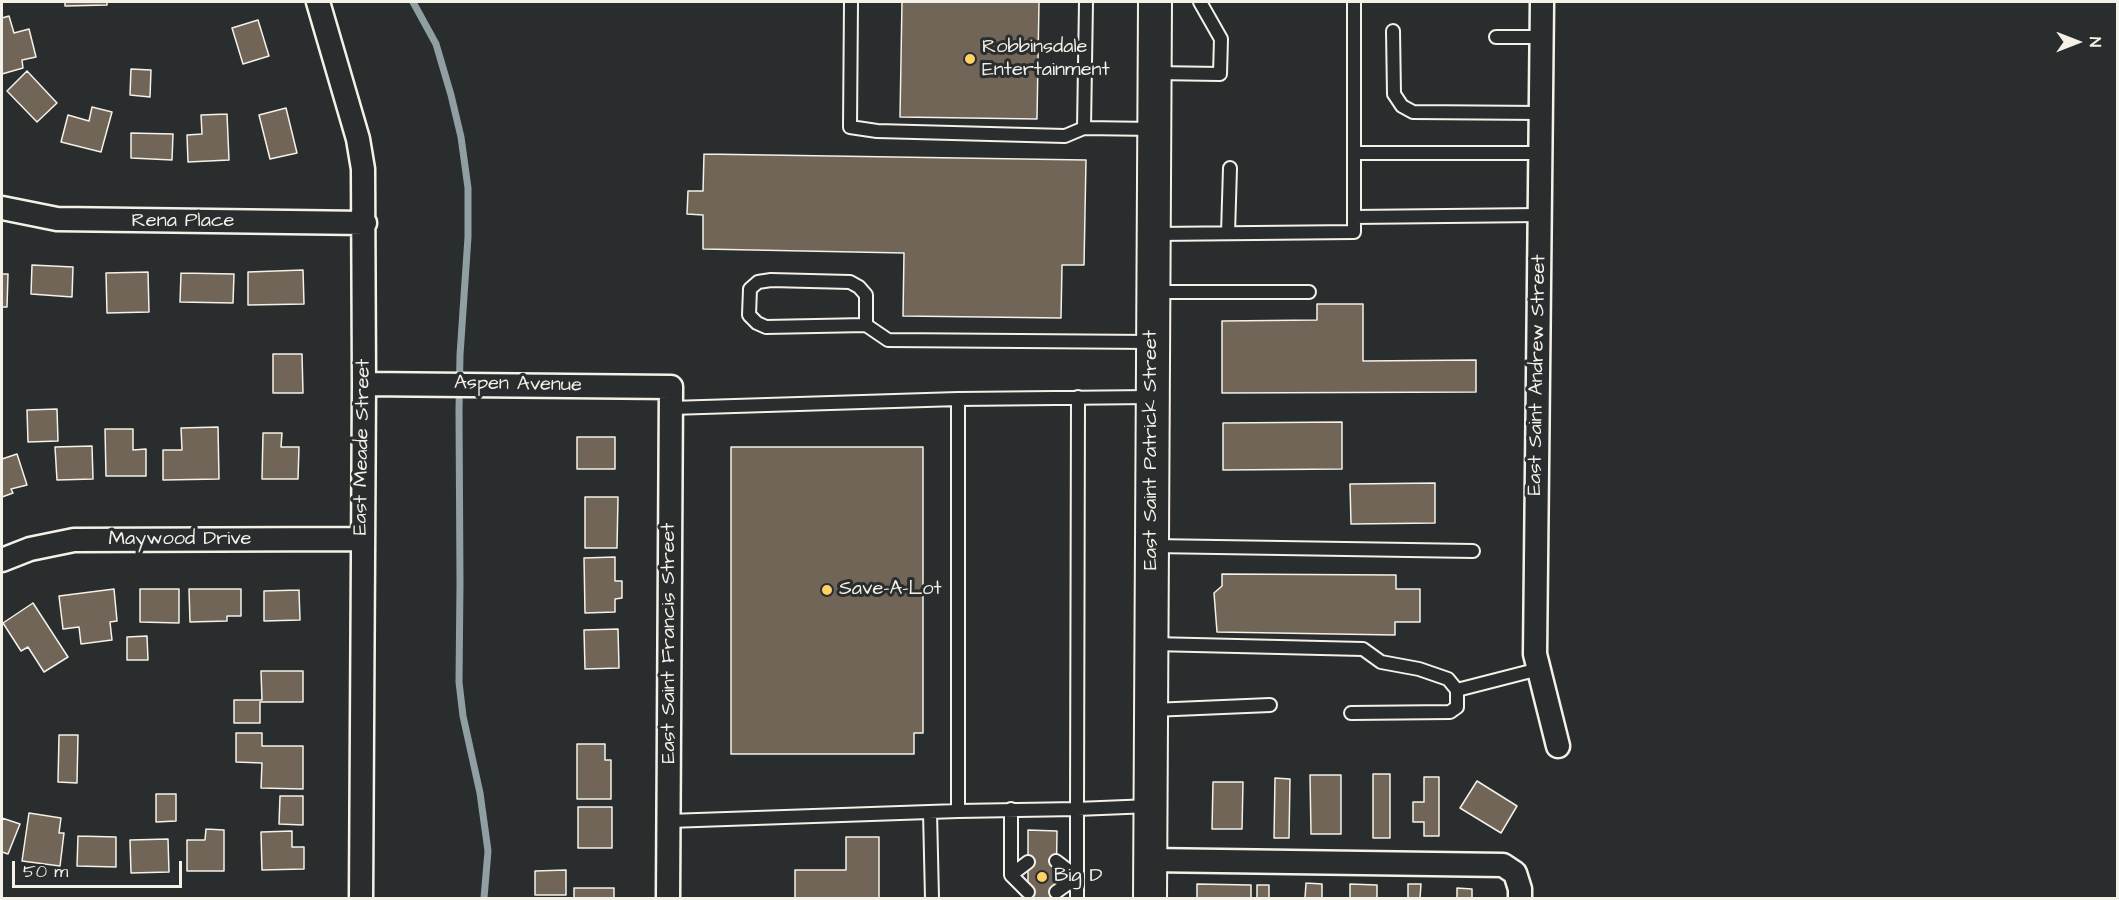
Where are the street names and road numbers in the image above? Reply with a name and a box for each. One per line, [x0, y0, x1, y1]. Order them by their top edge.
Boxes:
street label: Rena Place [132, 210, 234, 234]
street label: East Saint Andrew Street [1524, 254, 1552, 496]
street label: East Saint Patrick Street [1140, 330, 1164, 570]
street label: East Meade Street [349, 359, 377, 535]
street label: Aspen Avenue [454, 372, 582, 398]
street label: East Saint Francis Street [658, 523, 682, 763]
street label: Maywood Drive [109, 528, 251, 552]

